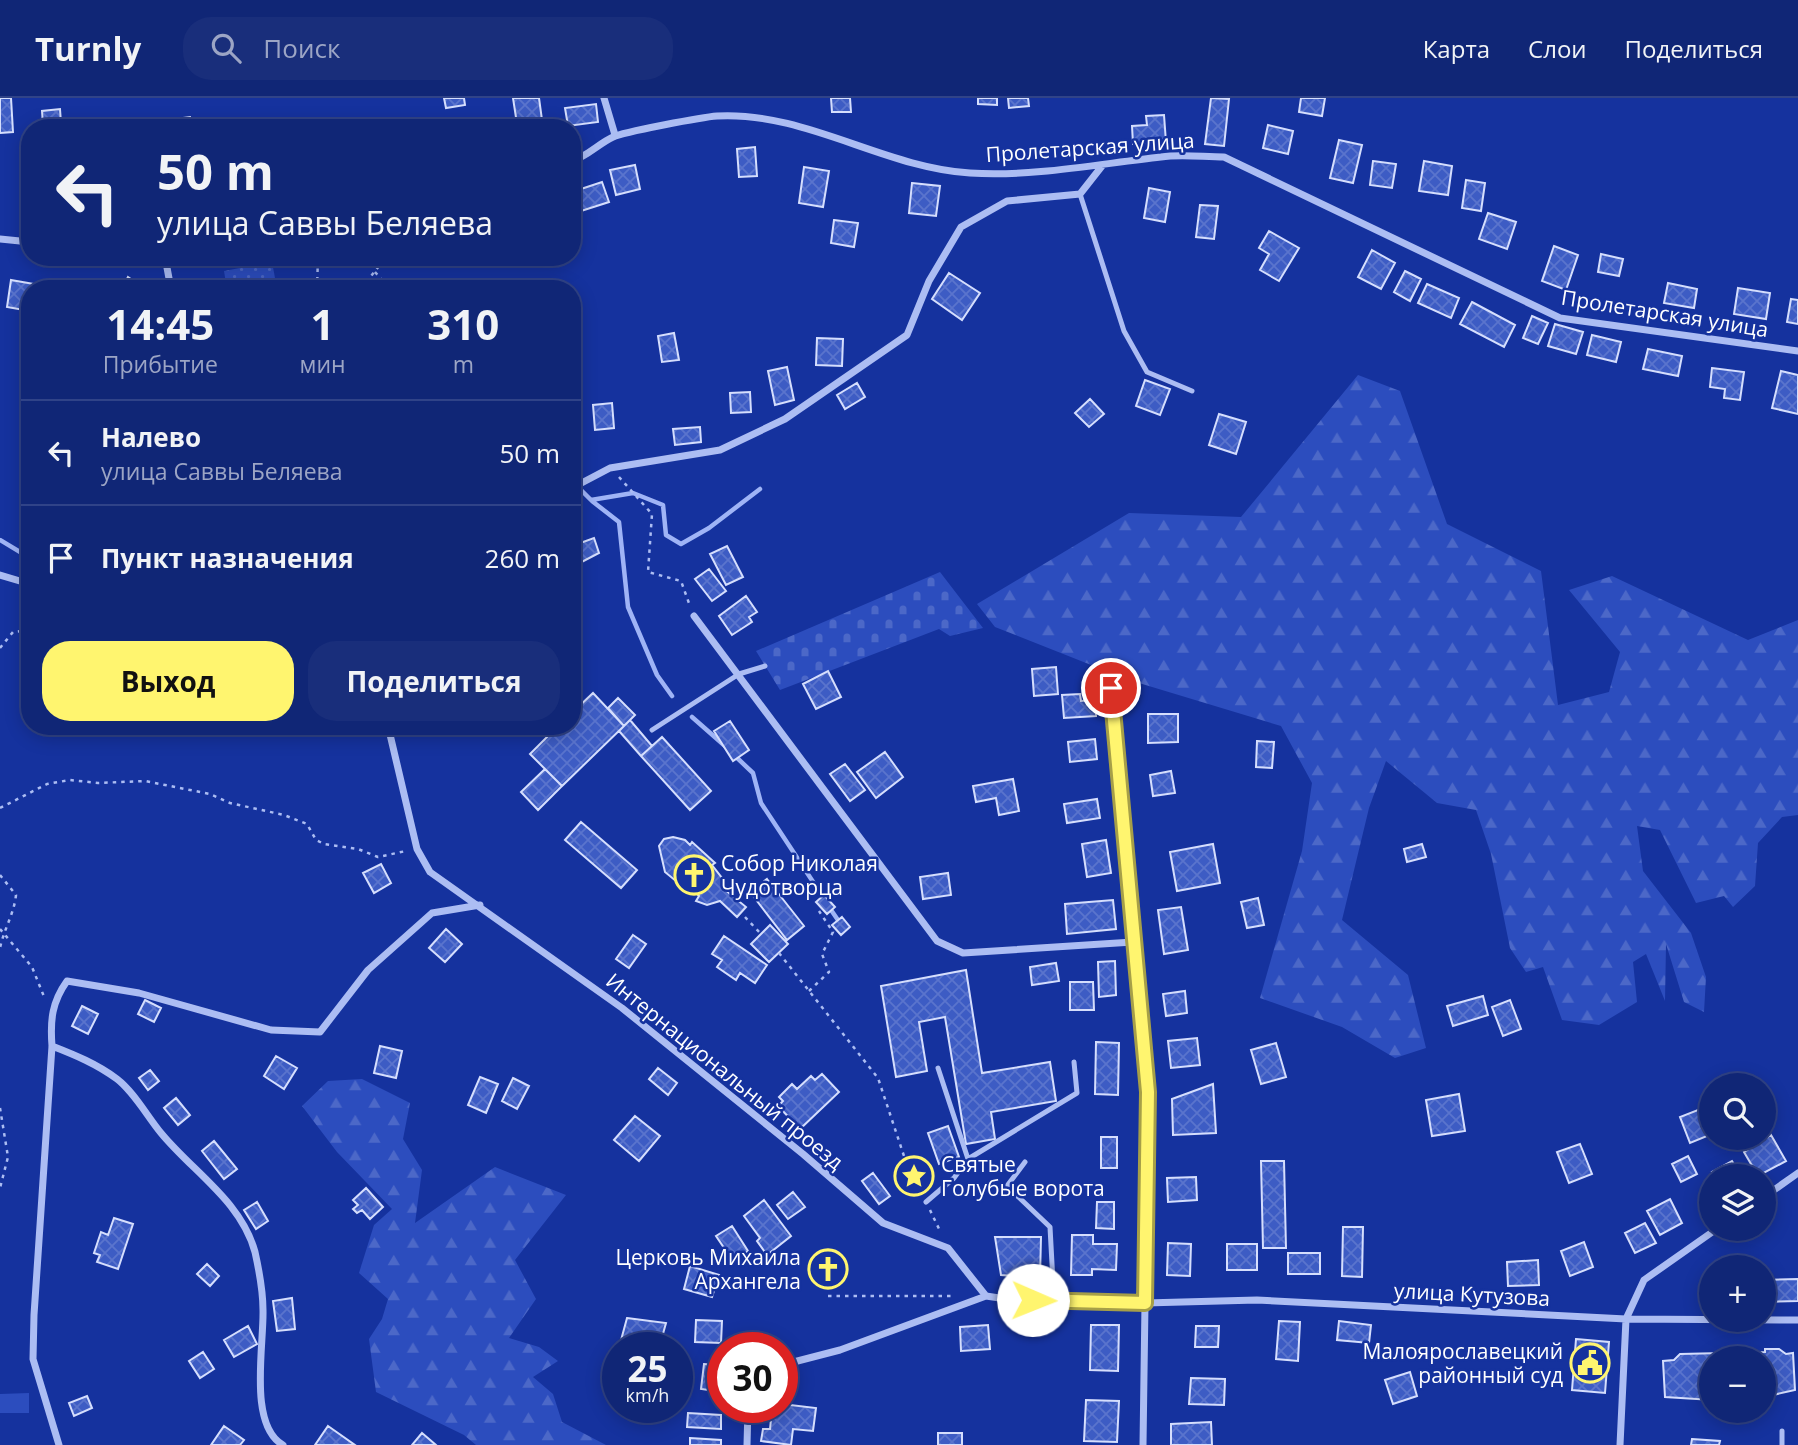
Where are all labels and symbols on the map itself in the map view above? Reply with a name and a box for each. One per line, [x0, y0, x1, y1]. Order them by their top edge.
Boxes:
street label: Пролетарская улица [985, 126, 1195, 168]
street label: Пролетарская улица [1559, 283, 1771, 343]
pin [1081, 658, 1141, 718]
place label: Собор Николая Чудотворца [721, 849, 878, 901]
church icon: Собор Николая Чудотворца [673, 854, 715, 896]
street label: Интернациональный проезд [600, 966, 850, 1176]
place label: Святые Голубые ворота [941, 1150, 1105, 1202]
place icon: Святые Голубые ворота [893, 1155, 935, 1197]
place label: Церковь Михаила Архангела [616, 1243, 801, 1295]
church icon: Церковь Михаила Архангела [807, 1248, 849, 1290]
position arrow [996, 1263, 1070, 1337]
street label: улица Кутузова [1393, 1276, 1551, 1312]
speed limit sign: 30 [707, 1332, 798, 1423]
place label: Малоярославецкий районный суд [1362, 1337, 1563, 1389]
public building icon: Малоярославецкий районный суд [1569, 1342, 1611, 1384]

